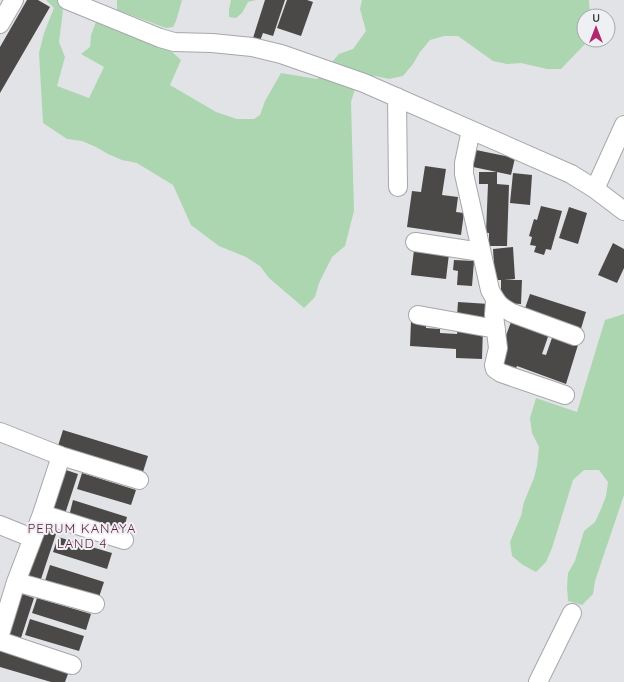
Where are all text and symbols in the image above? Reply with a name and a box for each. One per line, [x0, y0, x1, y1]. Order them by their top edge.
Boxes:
north arrow [576, 8, 616, 48]
text: U [592, 11, 600, 25]
district label: PERUM KANAYA LAND 4 [28, 520, 136, 551]

